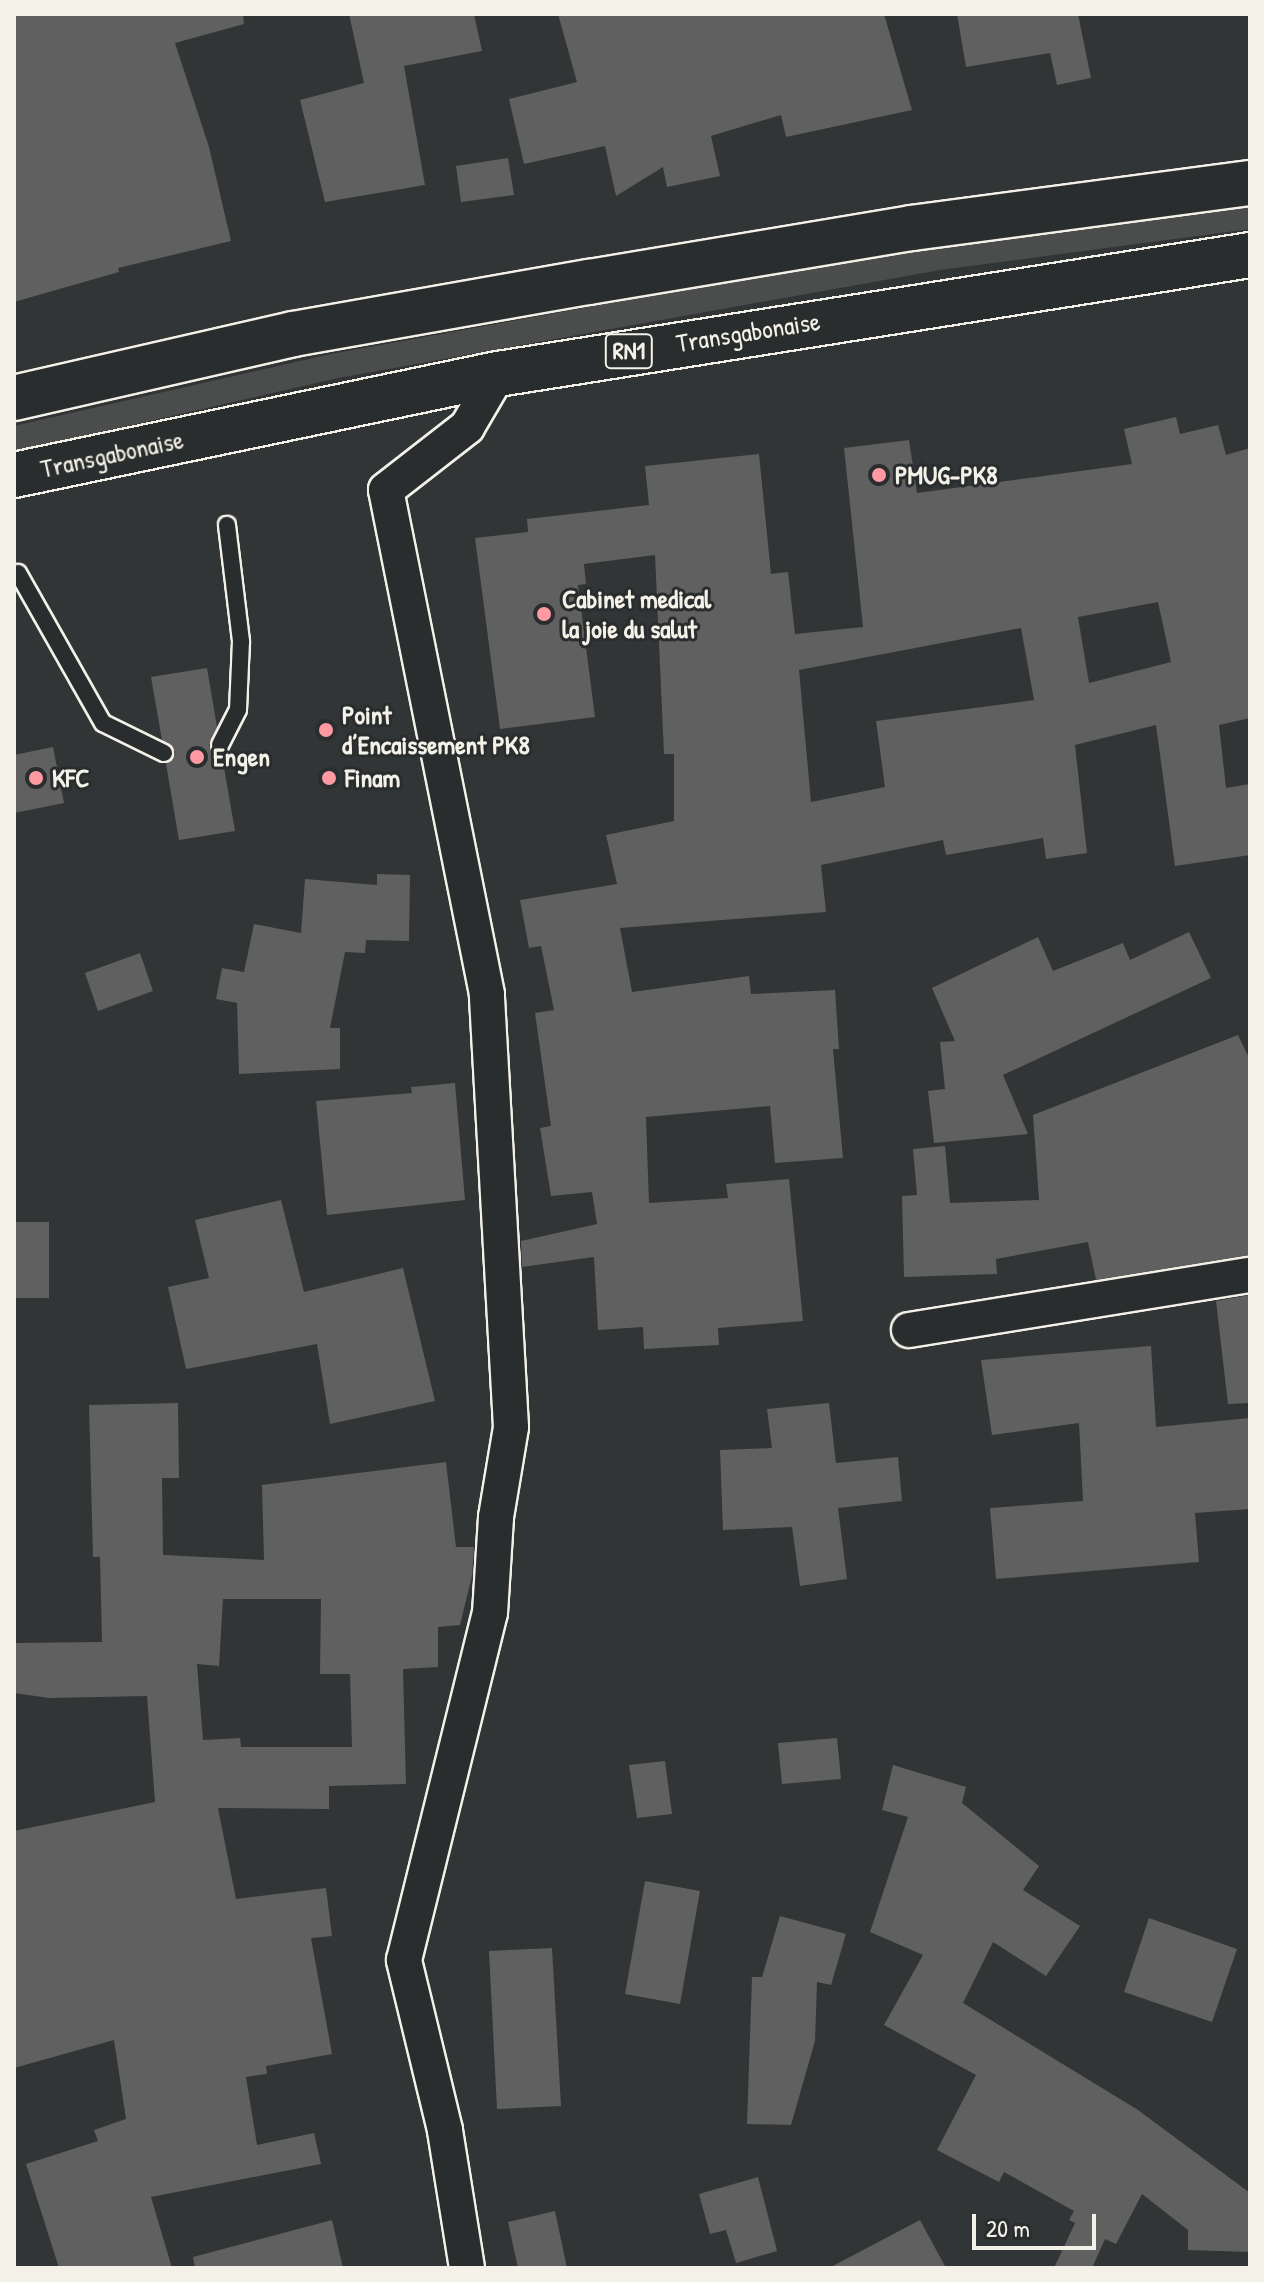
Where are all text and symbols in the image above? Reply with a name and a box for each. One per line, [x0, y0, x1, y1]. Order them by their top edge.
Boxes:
street label: Transgabonaise [674, 305, 822, 359]
road number: RN1 [603, 331, 655, 371]
street label: Transgabonaise [38, 424, 186, 484]
place label: PMUG-PK8 [895, 459, 998, 491]
marker: PMUG-PK8 [870, 466, 888, 484]
place label: Cabinet medical la joie du salut [562, 583, 711, 644]
marker: Cabinet medical la joie du salut [533, 603, 555, 625]
place label: Point d’Encaissement PK8 [342, 699, 530, 760]
marker: Point d’Encaissement PK8 [317, 721, 335, 739]
place label: Engen [213, 741, 270, 773]
marker: Engen [188, 748, 206, 766]
place label: KFC [52, 762, 90, 794]
place label: Finam [345, 762, 400, 794]
marker: KFC [27, 769, 45, 787]
marker: Finam [320, 769, 338, 787]
scale bar [976, 2198, 1100, 2248]
text: 20 m [986, 2212, 1030, 2244]

